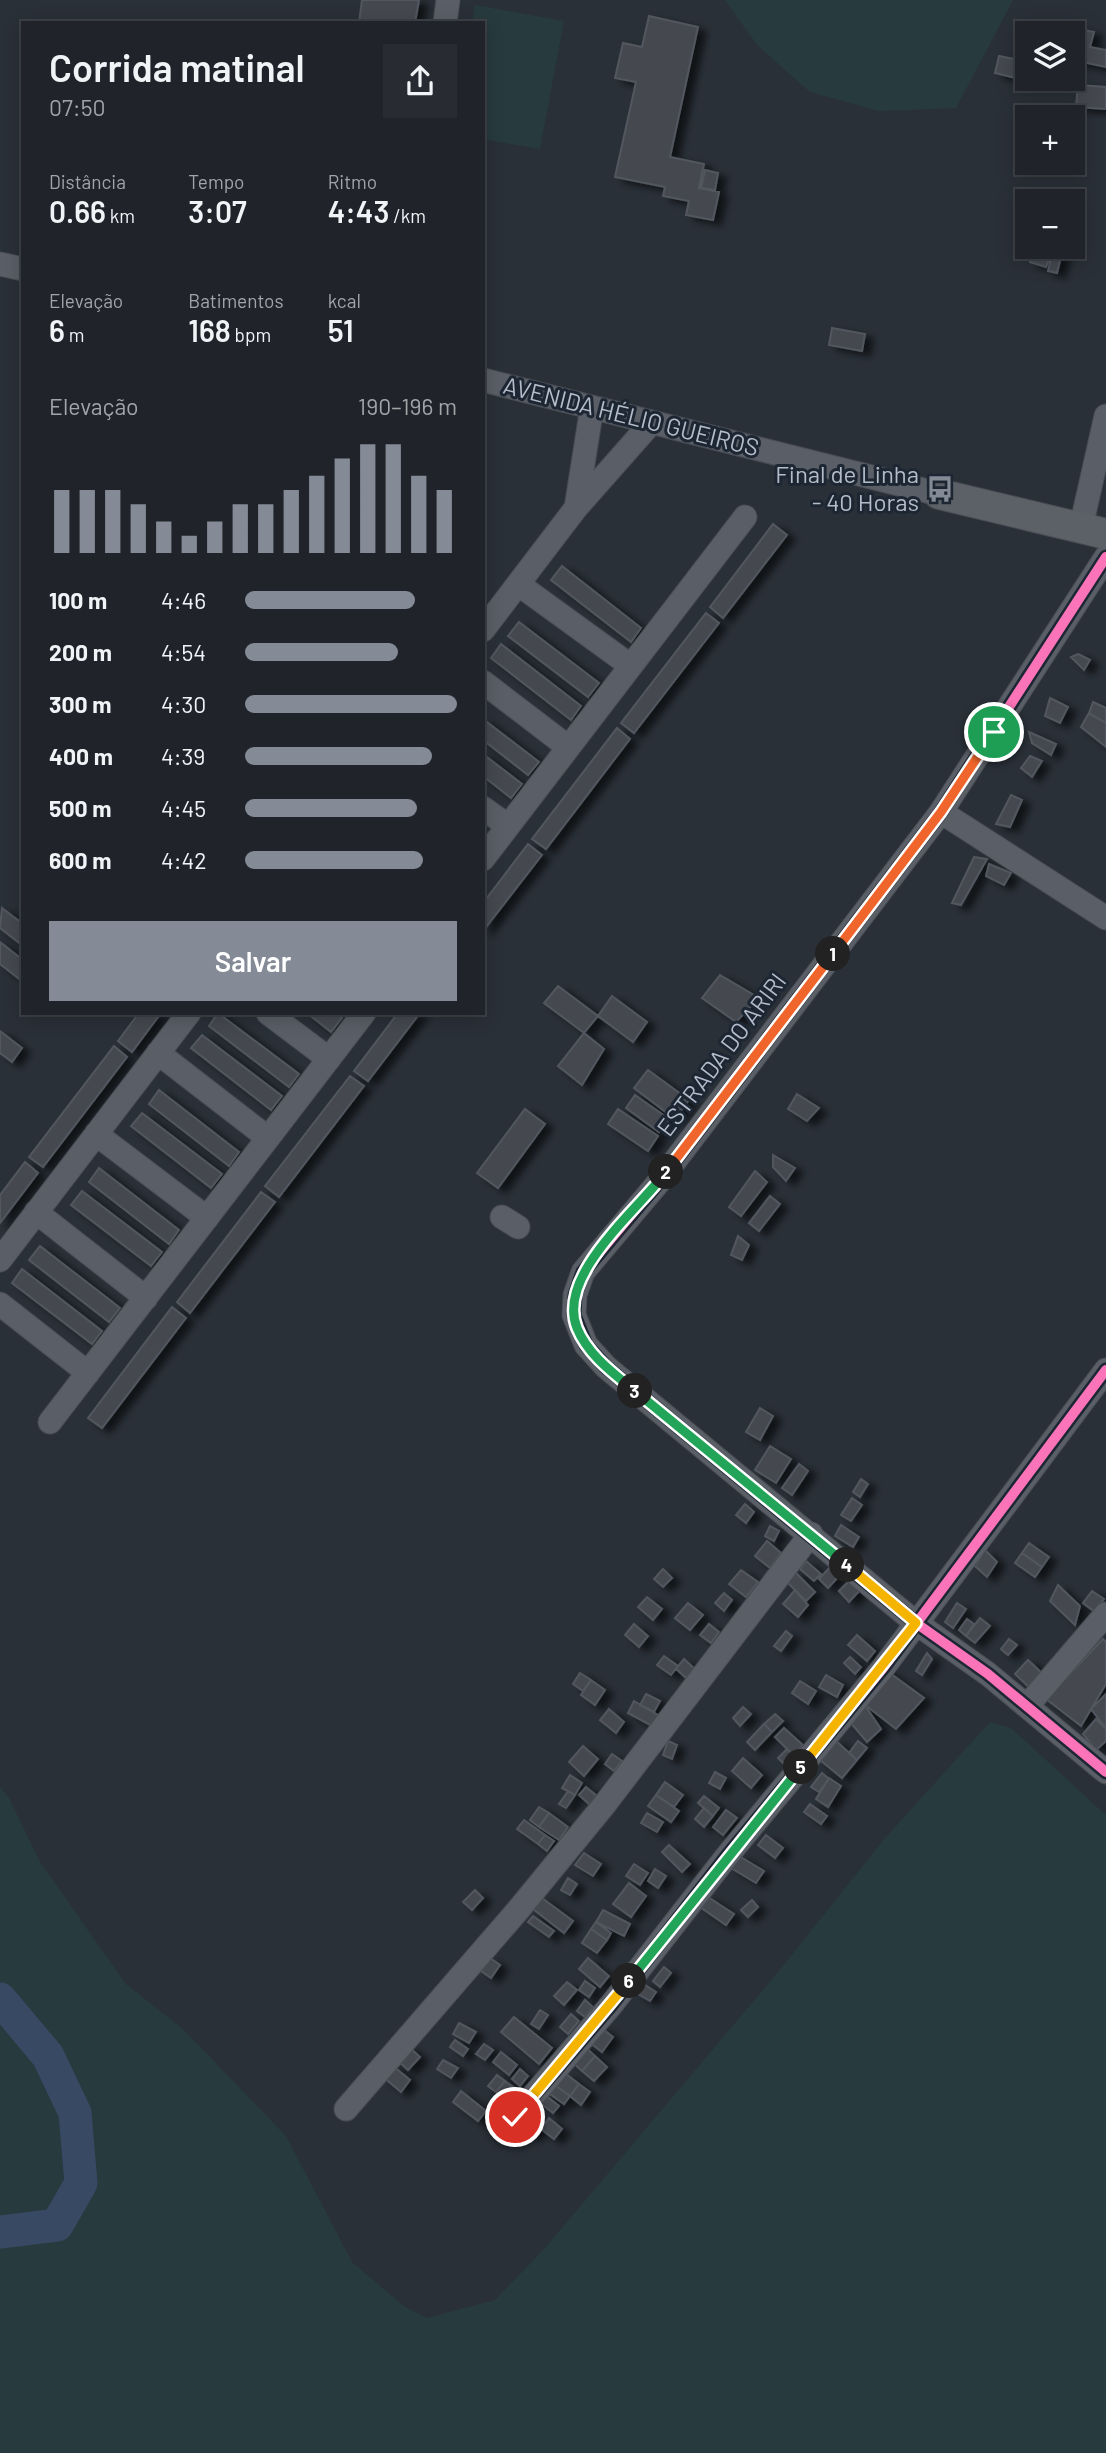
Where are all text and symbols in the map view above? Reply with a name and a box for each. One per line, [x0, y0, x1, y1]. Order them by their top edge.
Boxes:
map controls [1015, 21, 1085, 259]
button: layers [1015, 21, 1085, 91]
text: Corrida matinal [49, 44, 305, 90]
button: share [383, 44, 457, 118]
text: 07:50 [49, 93, 106, 121]
button: + [1015, 105, 1085, 175]
text: Distância [49, 170, 126, 193]
text: Tempo [188, 170, 244, 193]
text: Ritmo [328, 170, 377, 193]
button: − [1015, 189, 1085, 259]
text: 0.66 [49, 193, 106, 229]
text: 3:07 [188, 193, 247, 229]
text: 4:43 [328, 193, 389, 229]
text: km [106, 204, 135, 227]
text: /km [389, 204, 426, 227]
text: Elevação [49, 289, 123, 312]
text: Batimentos [188, 289, 284, 312]
text: kcal [328, 289, 361, 312]
text: 6 [49, 312, 65, 348]
text: 168 [188, 312, 231, 348]
text: 51 [328, 312, 354, 348]
text: m [65, 323, 84, 346]
text: bpm [231, 323, 271, 346]
street label: AVENIDA HÉLIO GUEIROS [501, 370, 762, 461]
text: Elevação [49, 392, 139, 420]
text: 190–196 m [358, 392, 457, 420]
place label: Final de Linha - 40 Horas [775, 459, 919, 516]
bus stop icon: Final de Linha - 40 Horas [925, 474, 955, 504]
text: 100 m [49, 586, 107, 614]
text: 4:46 [161, 586, 206, 614]
text: 200 m [49, 638, 112, 666]
text: 4:54 [161, 638, 206, 666]
text: 300 m [49, 690, 111, 718]
text: 4:30 [161, 690, 206, 718]
pin [964, 702, 1024, 762]
icon: arrive [975, 713, 1013, 751]
text: 400 m [49, 742, 113, 770]
text: 4:39 [161, 742, 205, 770]
text: 500 m [49, 794, 111, 822]
text: 4:45 [161, 794, 206, 822]
text: 600 m [49, 846, 111, 874]
text: 4:42 [161, 846, 206, 874]
button: Salvar [49, 921, 457, 1001]
pin: 1 [816, 936, 850, 972]
text: 1 [829, 942, 836, 965]
street label: ESTRADA DO ARIRI [650, 967, 791, 1141]
pin: 2 [648, 1154, 684, 1190]
text: 2 [660, 1160, 671, 1183]
pin: 3 [618, 1374, 652, 1408]
text: 3 [629, 1379, 640, 1402]
pin: 4 [830, 1548, 864, 1582]
text: 4 [841, 1553, 852, 1576]
pin: 5 [784, 1750, 818, 1784]
text: 5 [795, 1755, 806, 1778]
pin: 6 [612, 1964, 646, 1998]
text: 6 [623, 1969, 634, 1992]
pin [485, 2087, 545, 2147]
icon: check [496, 2098, 534, 2136]

